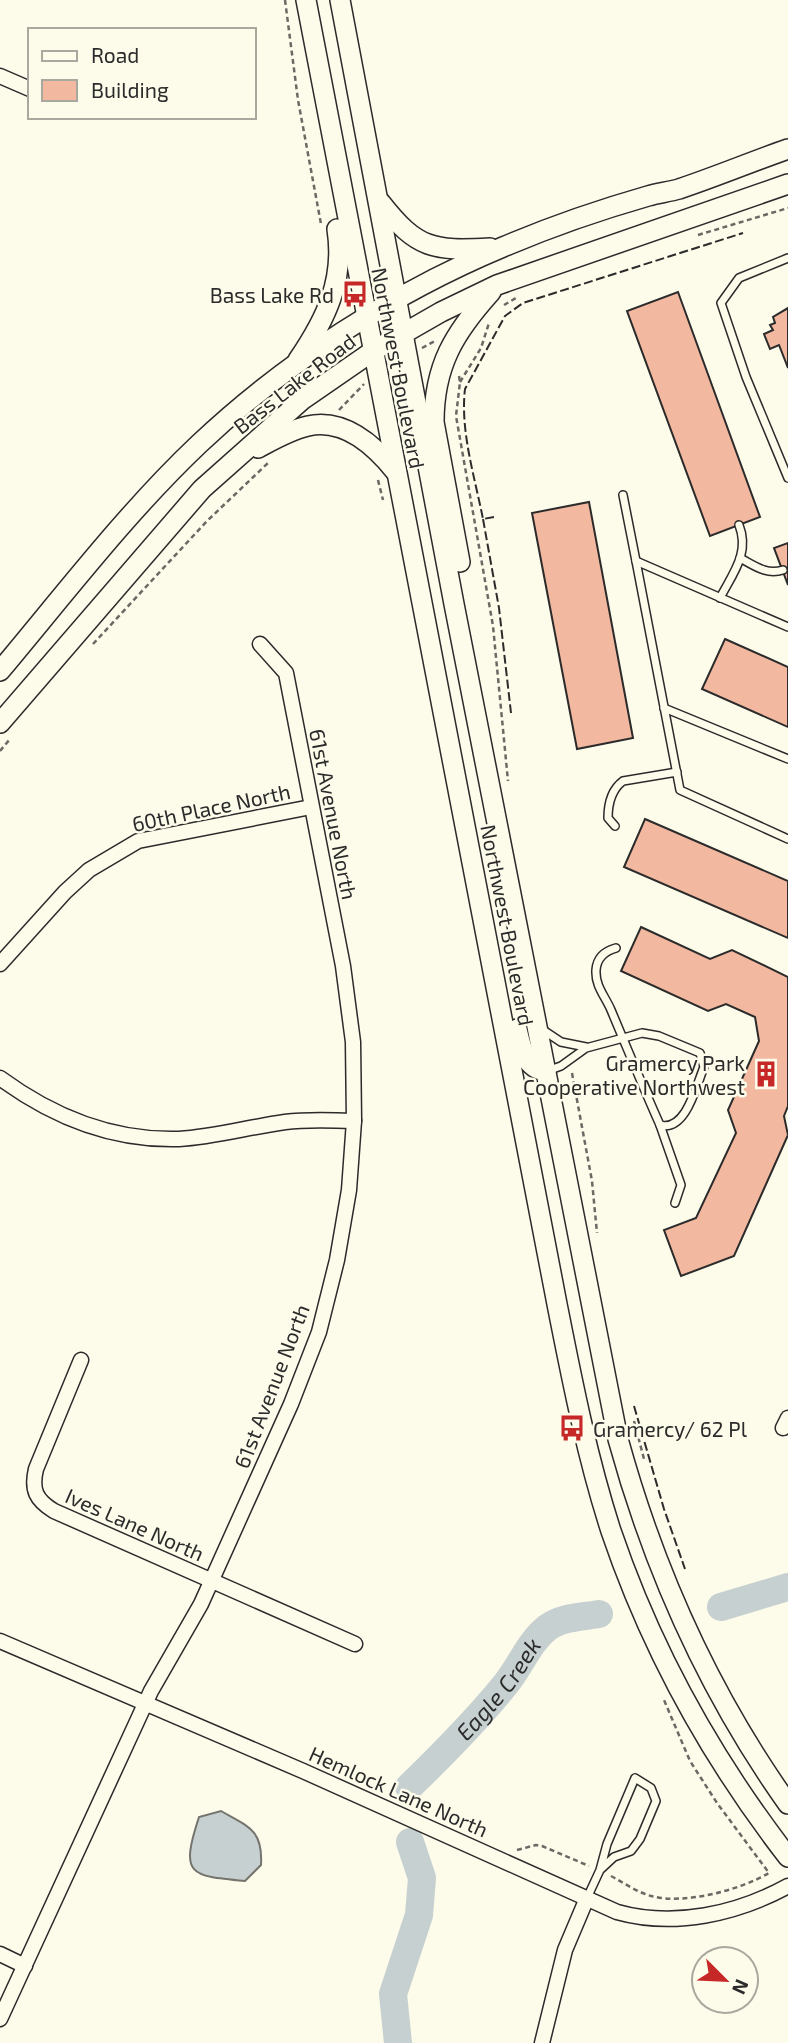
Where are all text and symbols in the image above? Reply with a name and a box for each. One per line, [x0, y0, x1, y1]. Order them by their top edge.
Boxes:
legend [28, 28, 256, 119]
text: Road [91, 42, 139, 67]
text: Building [91, 77, 169, 102]
street label: Northwest Boulevard [367, 265, 431, 471]
bus stop icon: Bass Lake Rd [340, 279, 370, 309]
place label: Bass Lake Rd [210, 282, 334, 307]
street label: Bass Lake Road [228, 328, 360, 438]
street label: 61st Avenue North [305, 726, 363, 902]
street label: 60th Place North [130, 778, 292, 836]
street label: Northwest Boulevard [476, 822, 540, 1028]
place label: Gramercy Park Cooperative Northwest [523, 1050, 745, 1099]
building icon: Gramercy Park Cooperative Northwest [751, 1059, 781, 1089]
street label: 61st Avenue North [228, 1300, 314, 1472]
bus stop icon: Gramercy/ 62 Pl [557, 1413, 587, 1443]
place label: Gramercy/ 62 Pl [593, 1416, 748, 1441]
street label: Ives Lane North [62, 1482, 208, 1566]
water label: Eagle Creek [450, 1632, 546, 1746]
street label: Hemlock Lane North [306, 1740, 492, 1842]
north arrow [690, 1945, 760, 2015]
text: N [728, 1976, 754, 1998]

